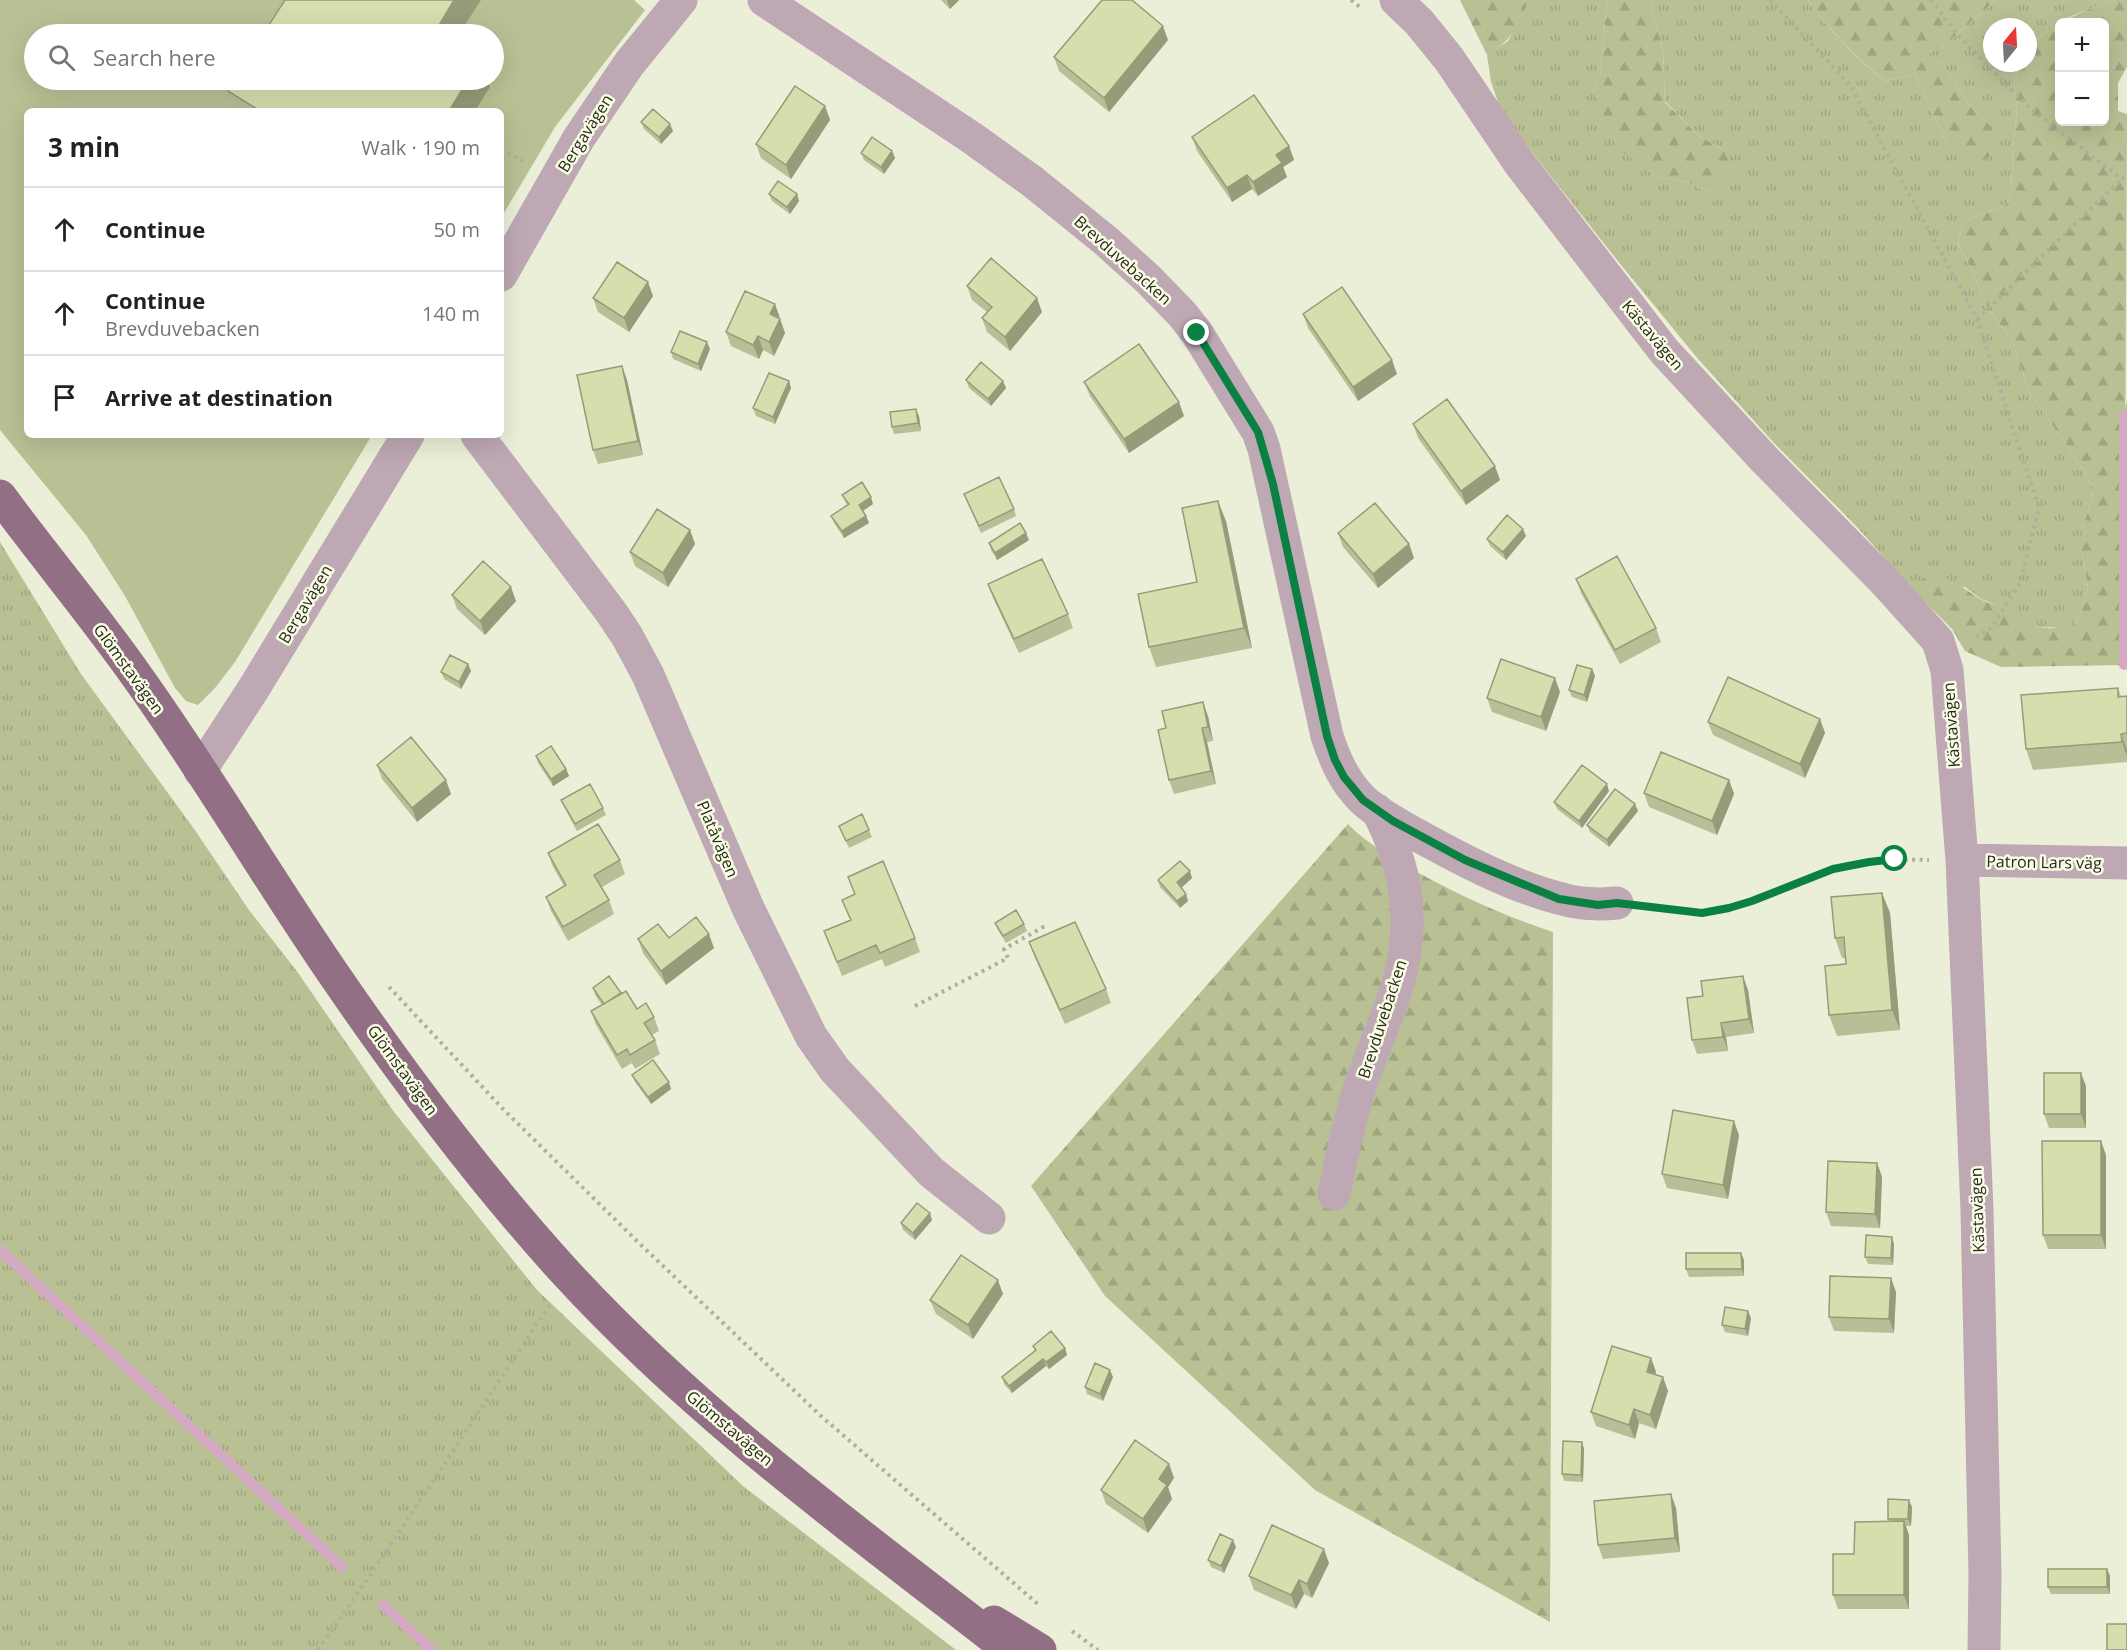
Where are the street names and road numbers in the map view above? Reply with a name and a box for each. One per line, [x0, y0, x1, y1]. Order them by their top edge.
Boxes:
street label: Bergavägen [552, 90, 618, 176]
street label: Brevduvebacken [1070, 210, 1176, 310]
street label: Kästavägen [1617, 295, 1689, 375]
street label: Bergavägen [273, 561, 337, 647]
street label: Glömstavägen [89, 619, 169, 719]
street label: Kästavägen [1937, 682, 1965, 768]
street label: Platåvägen [692, 797, 744, 881]
street label: Patron Lars väg [1986, 850, 2102, 874]
street label: Brevduvebacken [1352, 957, 1412, 1081]
street label: Glömstavägen [363, 1020, 443, 1120]
street label: Kästavägen [1965, 1167, 1989, 1253]
street label: Glömstavägen [682, 1385, 778, 1471]

